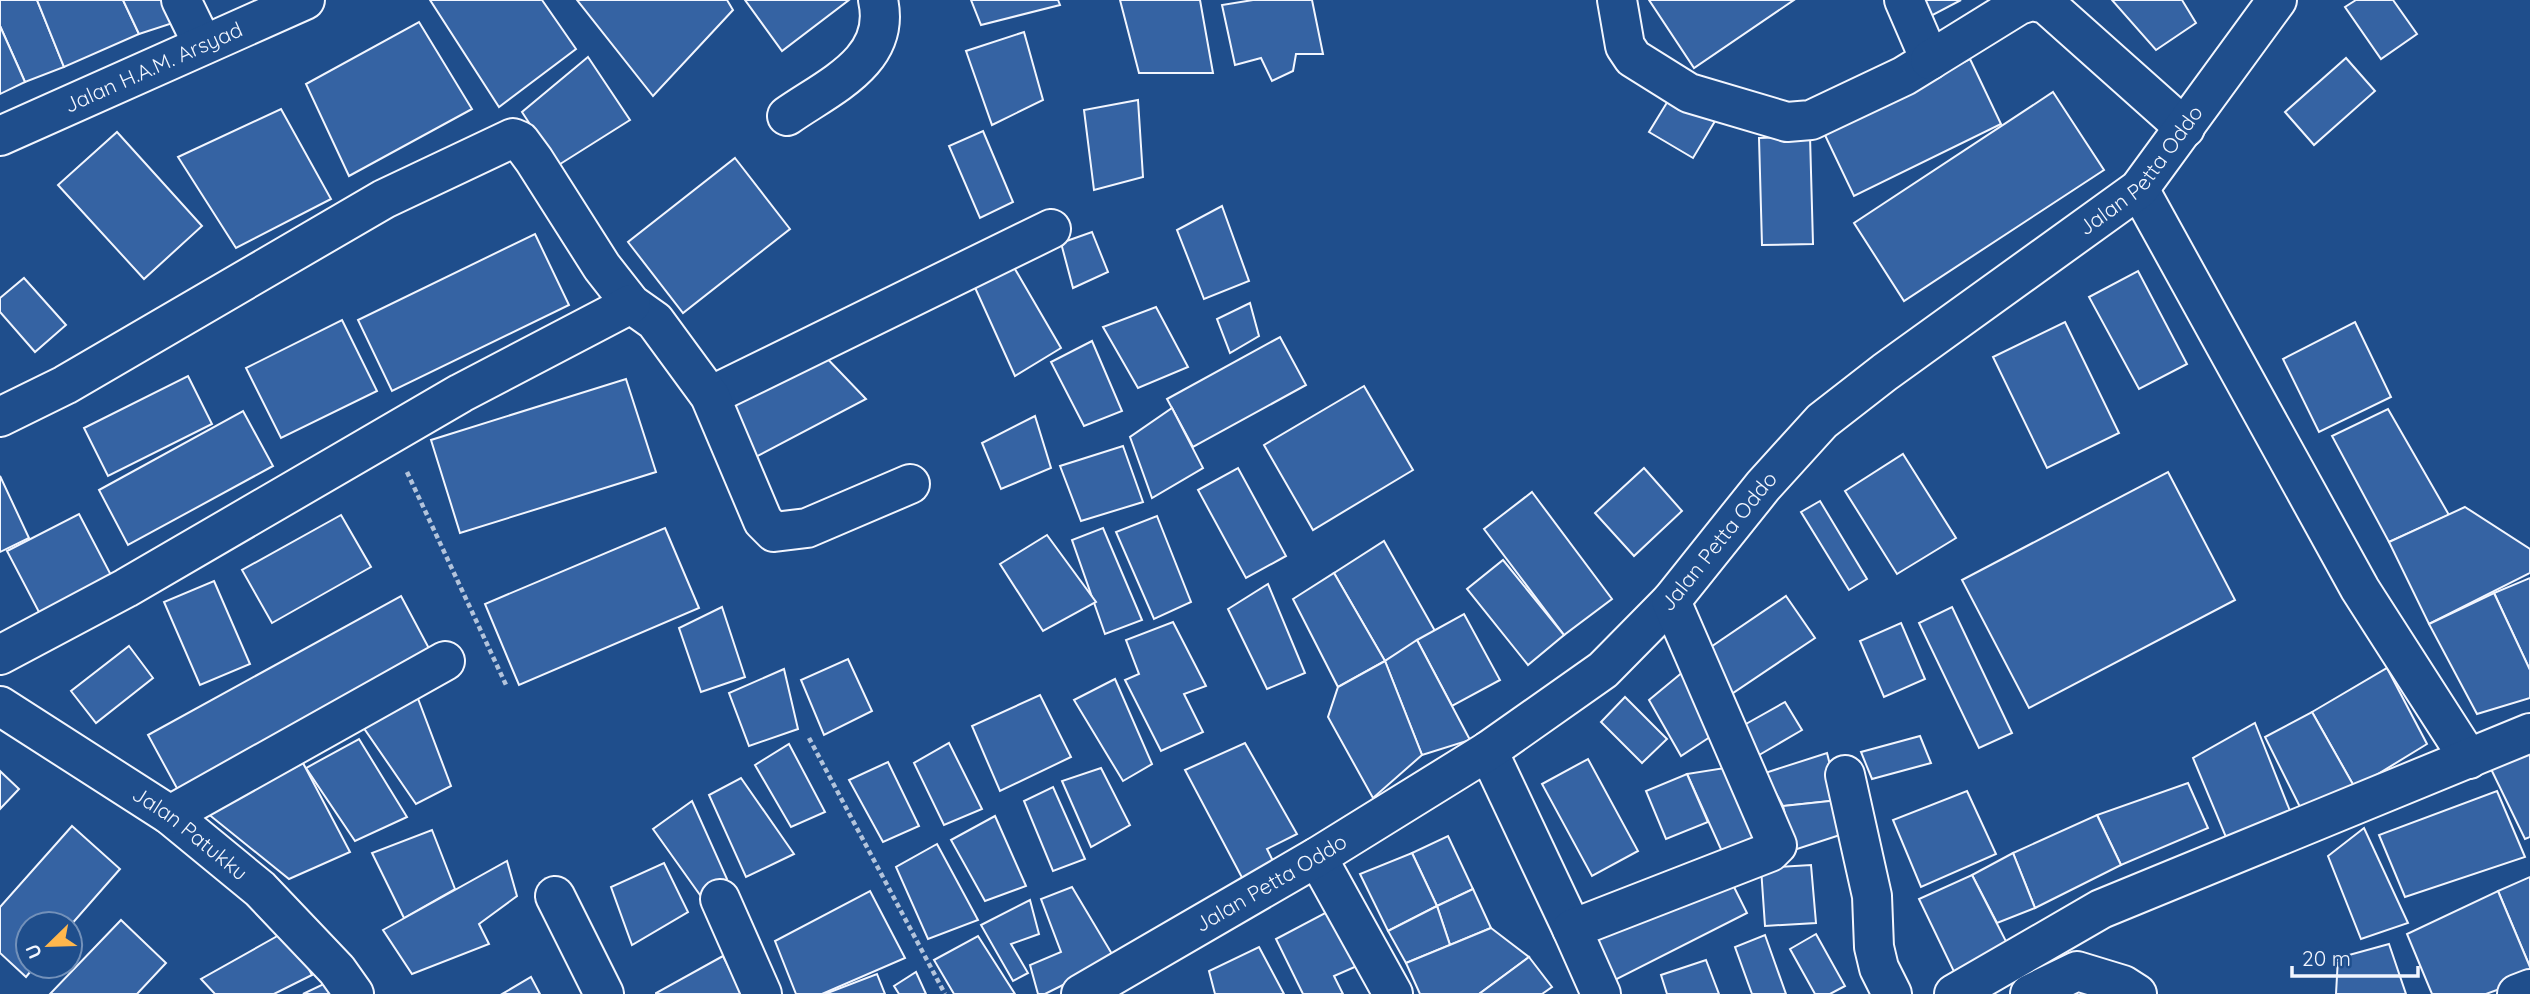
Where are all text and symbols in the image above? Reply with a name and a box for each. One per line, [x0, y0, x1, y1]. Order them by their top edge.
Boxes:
street label: Jalan H.A.M. Arsyad [60, 16, 246, 118]
street label: Jalan Petta Oddo [2073, 100, 2208, 240]
street label: Jalan Petta Oddo [1654, 466, 1782, 616]
street label: Jalan Patukku [128, 780, 253, 885]
street label: Jalan Petta Oddo [1190, 828, 1351, 937]
north arrow [14, 910, 84, 980]
scale bar [2292, 934, 2418, 978]
text: U [20, 941, 47, 963]
text: 20 m [2302, 945, 2351, 971]

